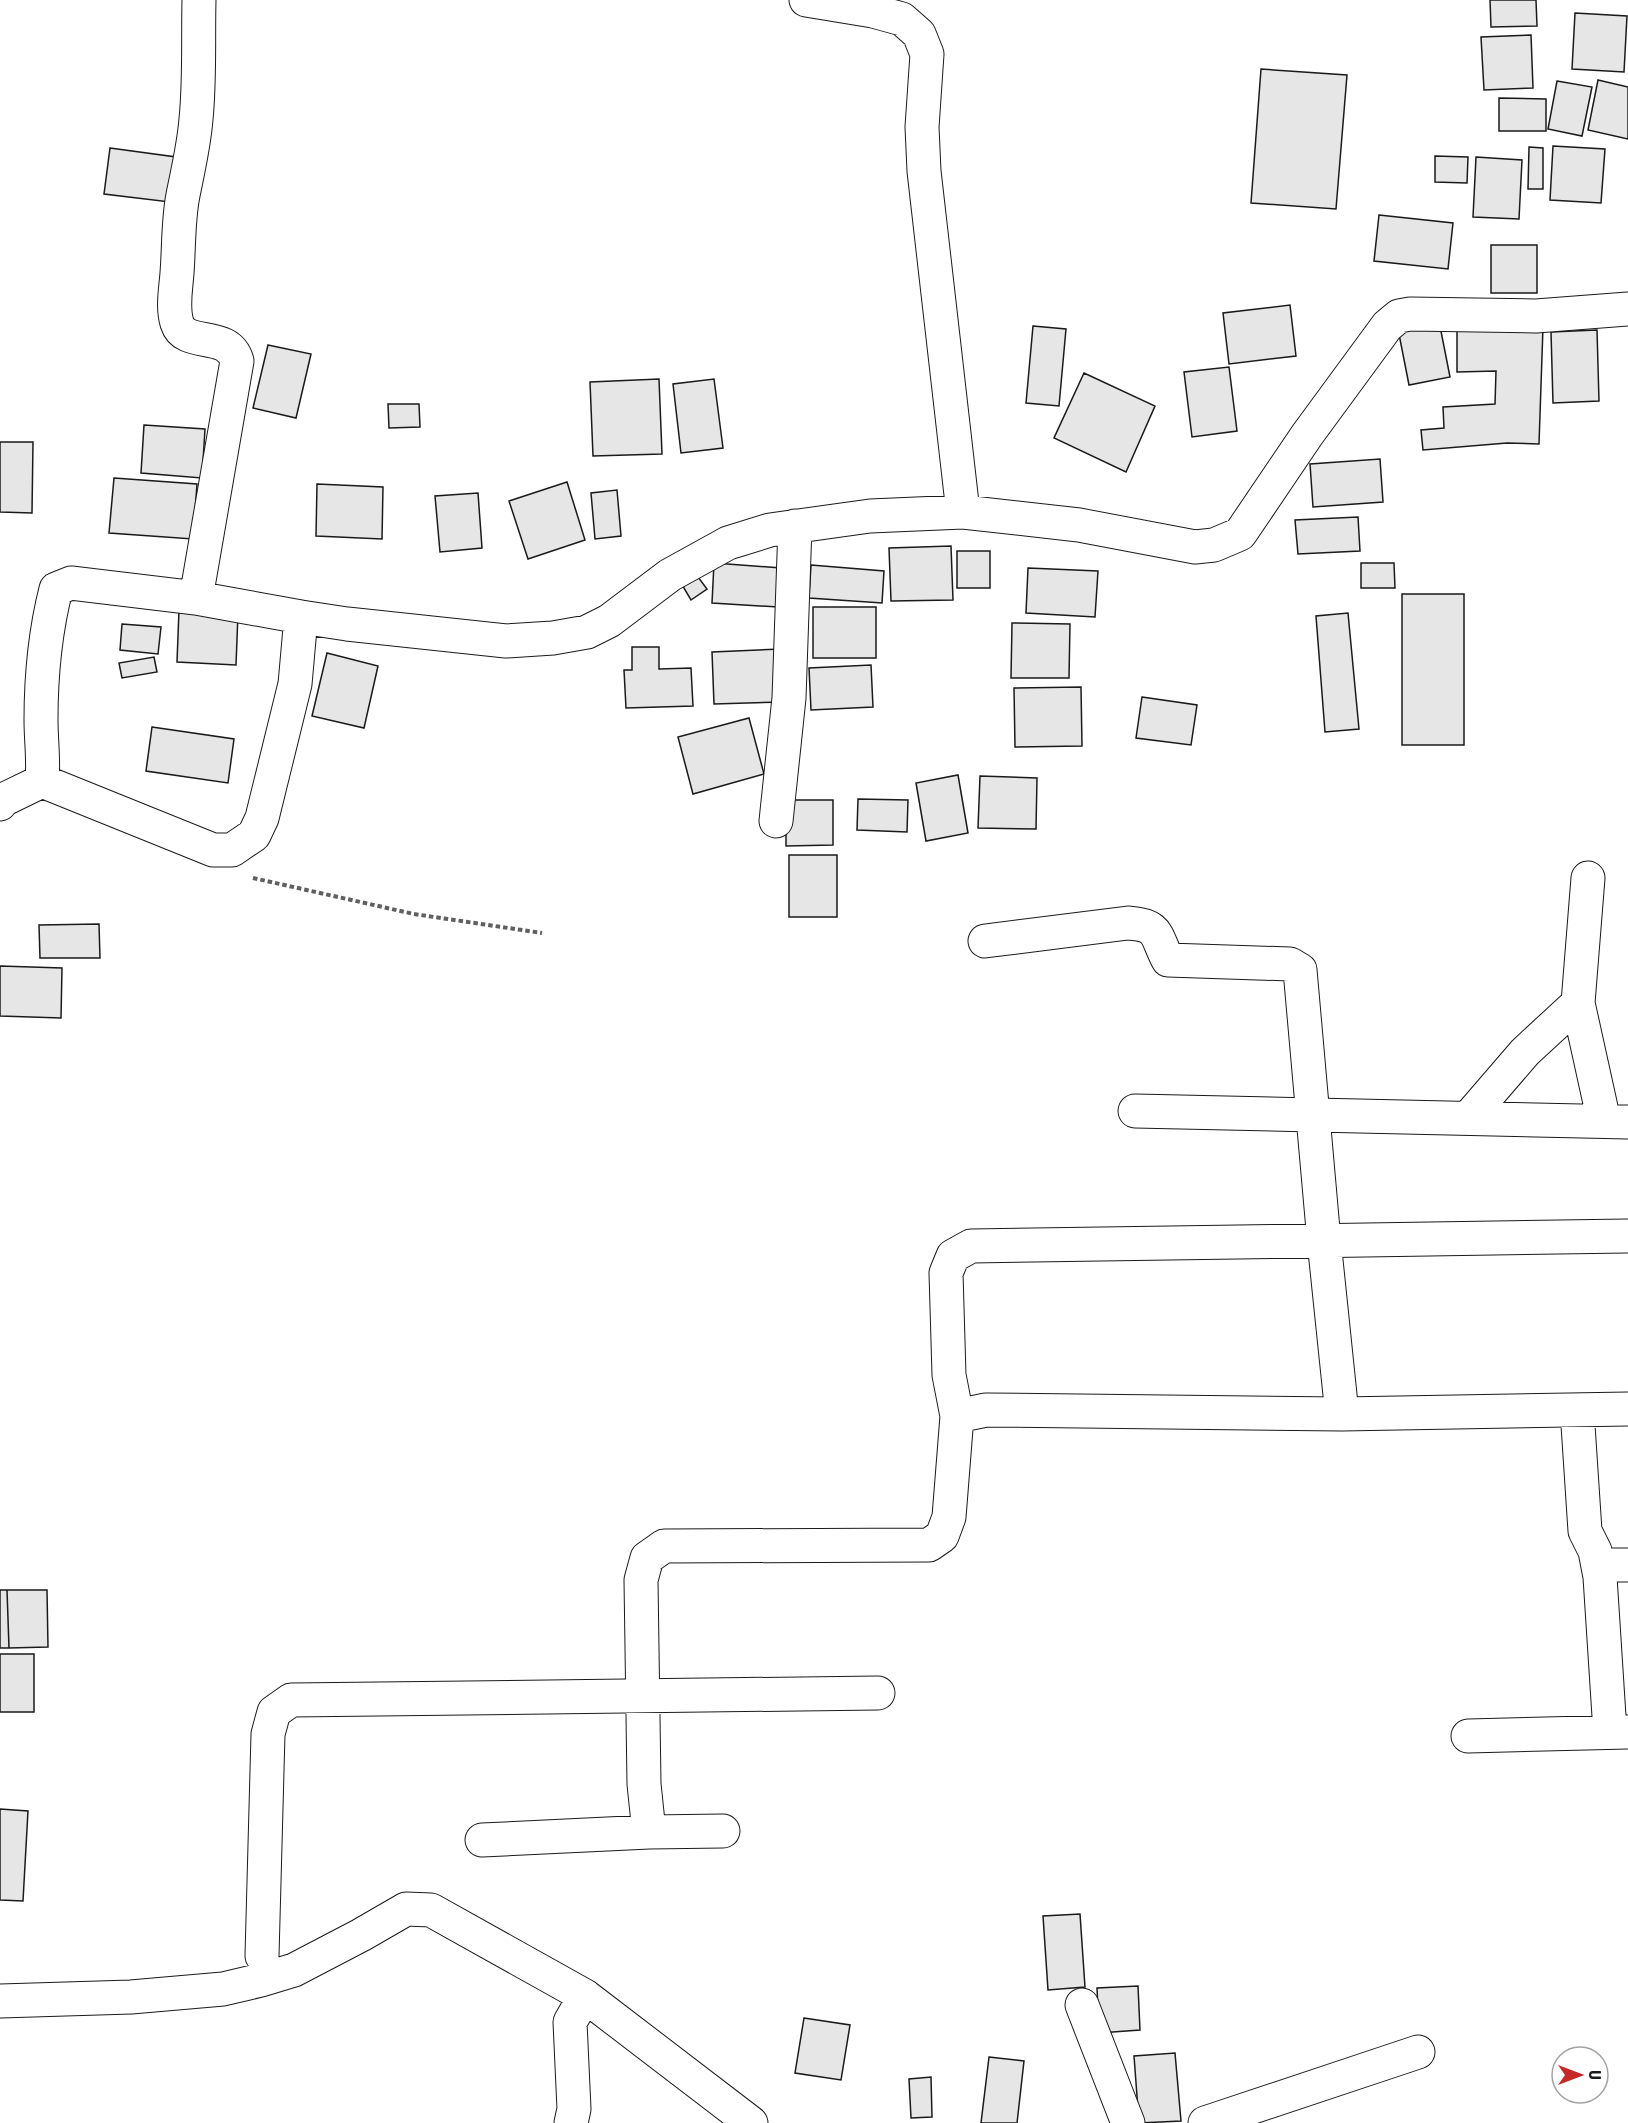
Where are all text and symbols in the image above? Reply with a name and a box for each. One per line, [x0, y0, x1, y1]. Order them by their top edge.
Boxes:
north arrow [1550, 2045, 1610, 2105]
text: U [1586, 2070, 1604, 2080]

